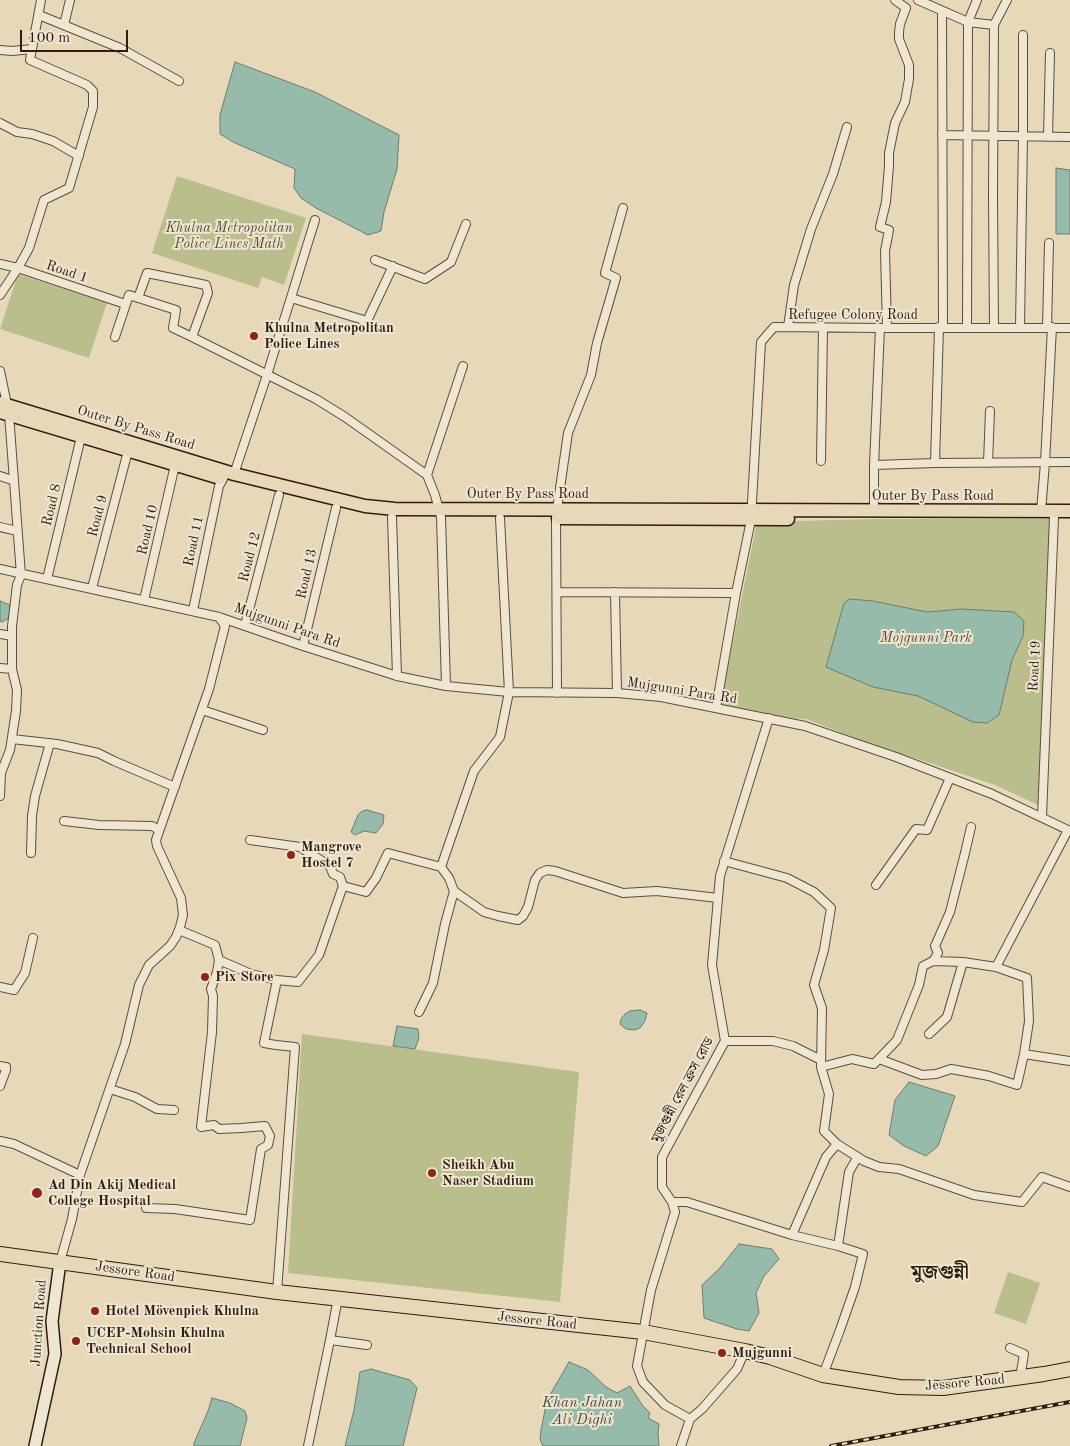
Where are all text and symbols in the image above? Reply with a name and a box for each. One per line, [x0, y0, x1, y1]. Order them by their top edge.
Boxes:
scale bar [22, 20, 130, 52]
text: 100 m [28, 31, 70, 46]
park label: Khulna Metropolitan Police Lines Math [165, 220, 293, 252]
street label: Road 1 [44, 257, 90, 287]
street label: Refugee Colony Road [788, 307, 918, 323]
place label: Khulna Metropolitan Police Lines [264, 320, 394, 352]
marker: Khulna Metropolitan Police Lines [248, 330, 260, 342]
street label: Outer By Pass Road [75, 402, 197, 454]
street label: Road 8 [39, 482, 65, 528]
street label: Outer By Pass Road [467, 486, 589, 502]
street label: Outer By Pass Road [872, 488, 994, 504]
street label: Road 9 [84, 493, 112, 539]
street label: Road 10 [134, 503, 162, 557]
street label: Road 11 [180, 514, 208, 568]
street label: Road 12 [235, 530, 265, 584]
street label: Road 13 [293, 547, 321, 601]
street label: Mujgunni Para Rd [232, 600, 342, 652]
park label: Mojgunni Park [880, 630, 972, 646]
street label: Road 19 [1025, 640, 1045, 692]
street label: Mujgunni Para Rd [626, 674, 738, 708]
place label: Mangrove Hostel 7 [301, 839, 362, 872]
marker: Mangrove Hostel 7 [285, 849, 297, 861]
place label: Pix Store [215, 969, 274, 985]
marker: Pix Store [199, 971, 211, 983]
street label: মুজগুন্নী রেল ক্রস রোড [648, 1034, 718, 1146]
place label: Sheikh Abu Naser Stadium [442, 1157, 534, 1190]
marker: Sheikh Abu Naser Stadium [426, 1167, 438, 1179]
place label: Ad Din Akij Medical College Hospital [48, 1177, 176, 1210]
marker: Ad Din Akij Medical College Hospital [30, 1186, 44, 1200]
street label: Jessore Road [94, 1258, 176, 1286]
district label: মুজগুন্নী [911, 1262, 969, 1284]
street label: Junction Road [28, 1279, 50, 1367]
place label: Hotel Mövenpick Khulna [105, 1303, 259, 1319]
marker: Hotel Mövenpick Khulna [89, 1305, 101, 1317]
street label: Jessore Road [496, 1308, 578, 1334]
place label: UCEP-Mohsin Khulna Technical School [86, 1325, 225, 1358]
marker: UCEP-Mohsin Khulna Technical School [70, 1335, 82, 1347]
place label: Mujgunni [732, 1345, 792, 1361]
marker: Mujgunni [716, 1347, 728, 1359]
street label: Jessore Road [924, 1371, 1006, 1395]
water label: Khan Jahan Ali Dighi [542, 1394, 622, 1429]

